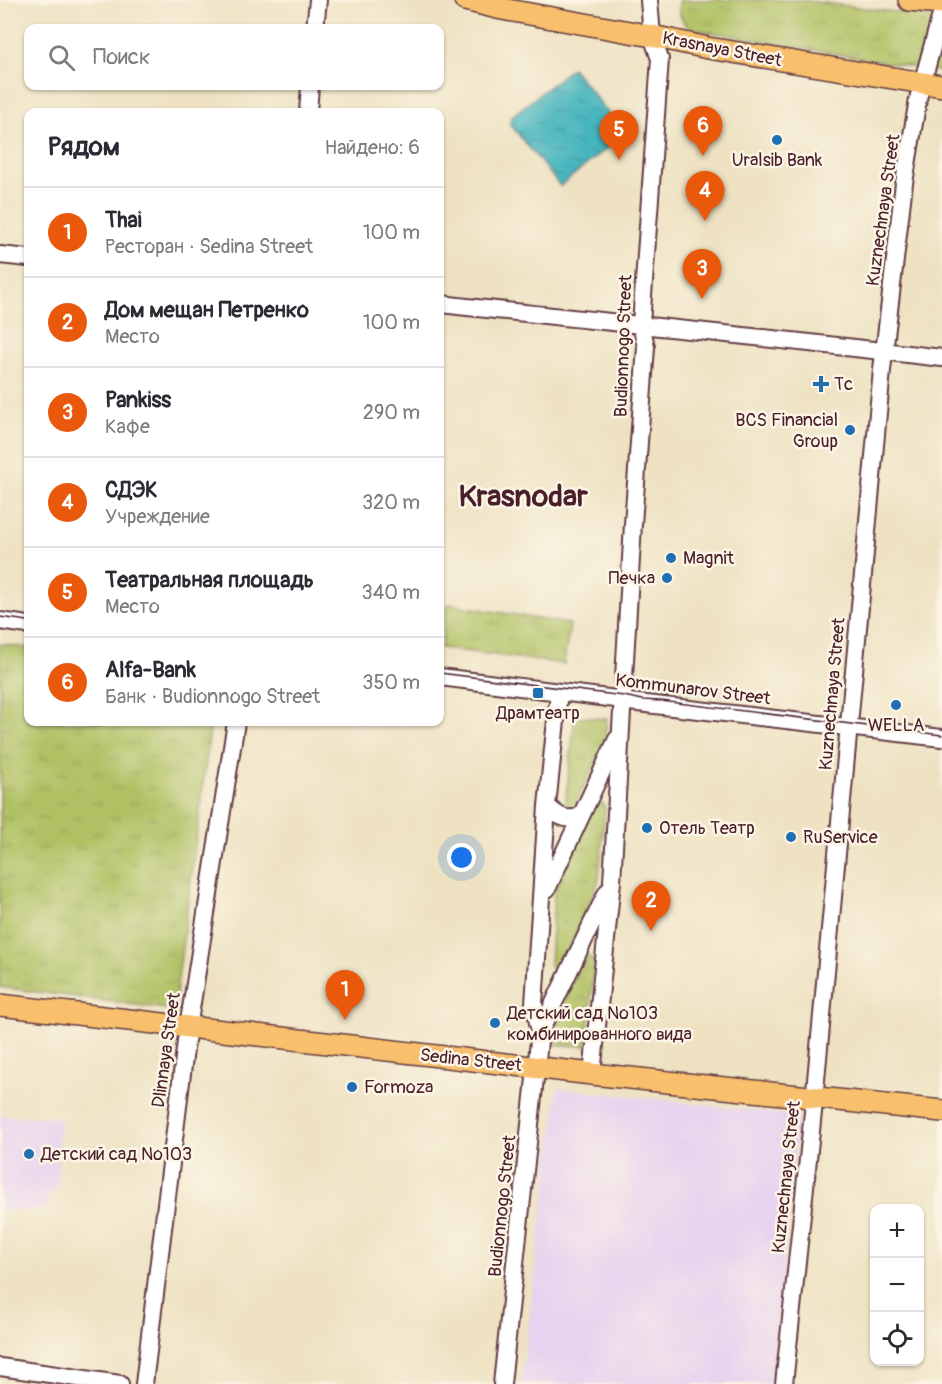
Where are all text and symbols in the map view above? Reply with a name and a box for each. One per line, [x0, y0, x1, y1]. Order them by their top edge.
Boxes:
search box [24, 24, 444, 90]
street label: Krasnaya Street [660, 27, 784, 72]
icon: search [45, 41, 78, 74]
text: Поиск [93, 43, 150, 71]
pin: 6 [684, 106, 722, 156]
pin: 5 [600, 110, 638, 160]
text: Рядом [48, 131, 120, 163]
street label: Kuznechnaya Street [861, 132, 906, 288]
marker: Uralsib Bank [770, 133, 784, 147]
text: Найдено: 6 [325, 135, 420, 160]
place label: Uralsib Bank [732, 149, 823, 172]
pin: 4 [686, 172, 724, 221]
text: Thai [105, 206, 142, 234]
text: 1 [64, 220, 71, 245]
text: 100 m [363, 220, 420, 245]
text: Ресторан · Sedina Street [105, 234, 313, 259]
pin: 3 [682, 250, 722, 299]
street label: Budionnogo Street [610, 274, 638, 418]
text: Дом мещан Петренко [105, 296, 309, 324]
text: 2 [62, 310, 73, 335]
text: 100 m [363, 310, 420, 335]
text: Место [105, 324, 160, 349]
place label: Тс [834, 373, 853, 396]
marker: Тс [812, 375, 830, 393]
text: Pankiss [105, 386, 171, 414]
text: 3 [62, 400, 73, 425]
text: 290 m [363, 400, 420, 425]
place label: BCS Financial Group [735, 409, 838, 453]
text: Кафе [105, 414, 150, 439]
marker: BCS Financial Group [843, 423, 857, 437]
text: СДЭК [105, 476, 158, 504]
district label: Krasnodar [458, 478, 588, 515]
text: 4 [62, 490, 73, 515]
text: 320 m [362, 490, 420, 515]
text: Учреждение [105, 504, 210, 529]
place label: Magnit [683, 547, 735, 570]
marker: Magnit [664, 551, 678, 565]
text: Театральная площадь [105, 566, 314, 594]
place label: Печка [609, 567, 655, 590]
marker: Печка [660, 571, 674, 585]
text: 5 [62, 580, 73, 605]
text: 340 m [361, 580, 420, 605]
text: Место [105, 594, 160, 619]
street label: Kuznechnaya Street [814, 616, 851, 771]
text: Alfa-Bank [105, 656, 196, 684]
street label: Kommunarov Street [614, 669, 773, 711]
text: 6 [62, 670, 73, 695]
text: 350 m [362, 670, 420, 695]
text: Банк · Budionnogo Street [105, 684, 320, 709]
marker: Драмтеатр [531, 686, 545, 700]
marker: WELLA [889, 698, 903, 712]
place label: Драмтеатр [495, 702, 580, 725]
place label: WELLA [868, 714, 925, 737]
place label: Отель Театр [659, 817, 755, 840]
marker: Отель Театр [640, 821, 654, 835]
place label: RuService [803, 826, 878, 849]
marker: RuService [784, 830, 798, 844]
your location [447, 843, 476, 872]
pin: 2 [632, 882, 670, 931]
pin: 1 [326, 970, 364, 1020]
street label: Dlinnaya Street [147, 990, 186, 1109]
place label: Детский сад №103 комбинированного вида [506, 1002, 692, 1046]
marker: Детский сад №103 комбинированного вида [488, 1016, 502, 1030]
street label: Sedina Street [419, 1044, 524, 1077]
place label: Formoza [364, 1076, 433, 1099]
marker: Formoza [345, 1080, 359, 1094]
street label: Kuznechnaya Street [767, 1099, 806, 1254]
street label: Budionnogo Street [484, 1133, 521, 1278]
place label: Детский сад №103 [40, 1143, 192, 1166]
marker: Детский сад №103 [22, 1147, 36, 1161]
map controls [870, 1204, 924, 1366]
button: + [870, 1204, 924, 1258]
button: − [870, 1258, 924, 1312]
button: locate [870, 1312, 924, 1366]

